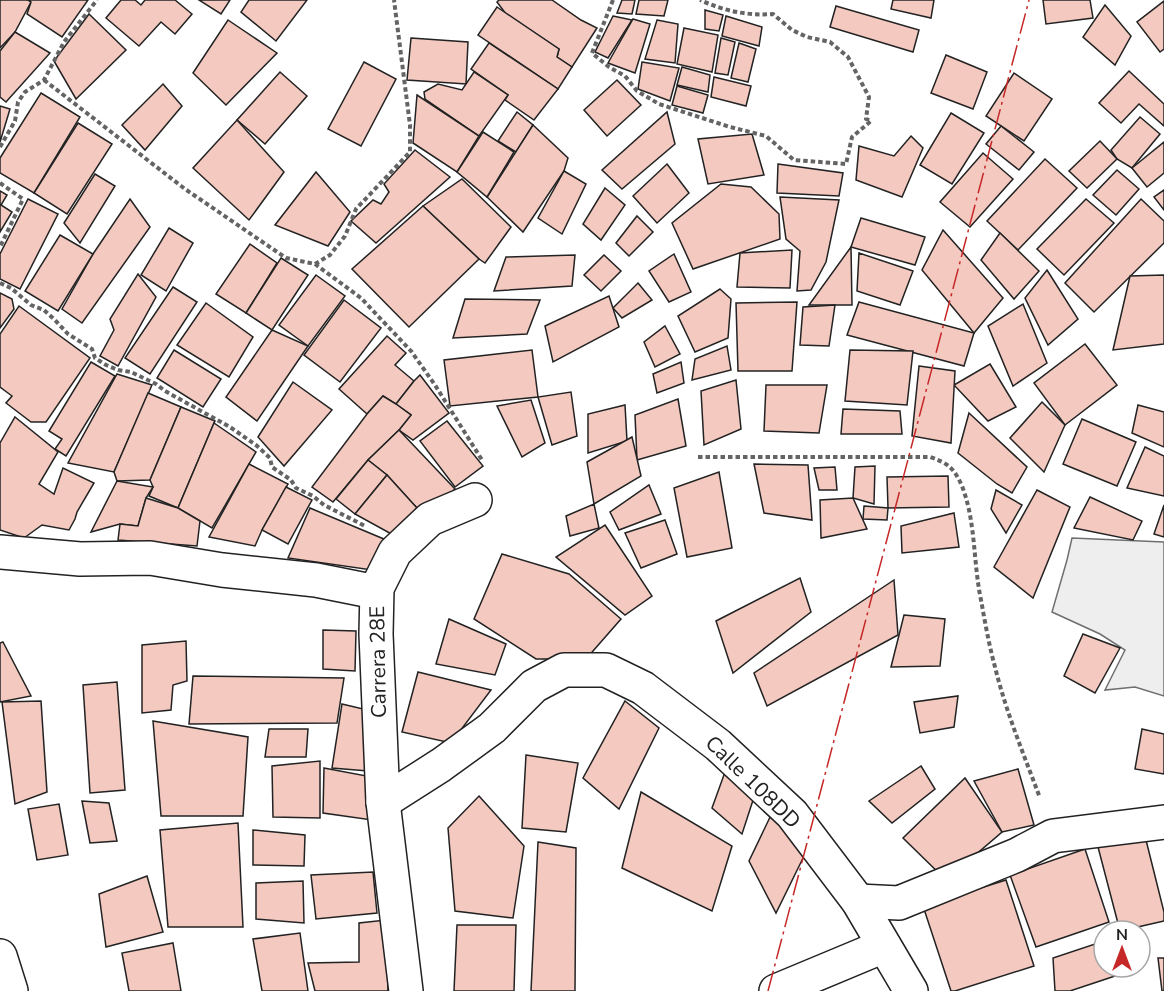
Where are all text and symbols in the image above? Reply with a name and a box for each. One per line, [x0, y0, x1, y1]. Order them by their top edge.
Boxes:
street label: Carrera 28E [363, 606, 393, 718]
street label: Calle 108DD [699, 729, 807, 835]
north arrow [1092, 919, 1152, 979]
text: N [1116, 924, 1128, 946]

